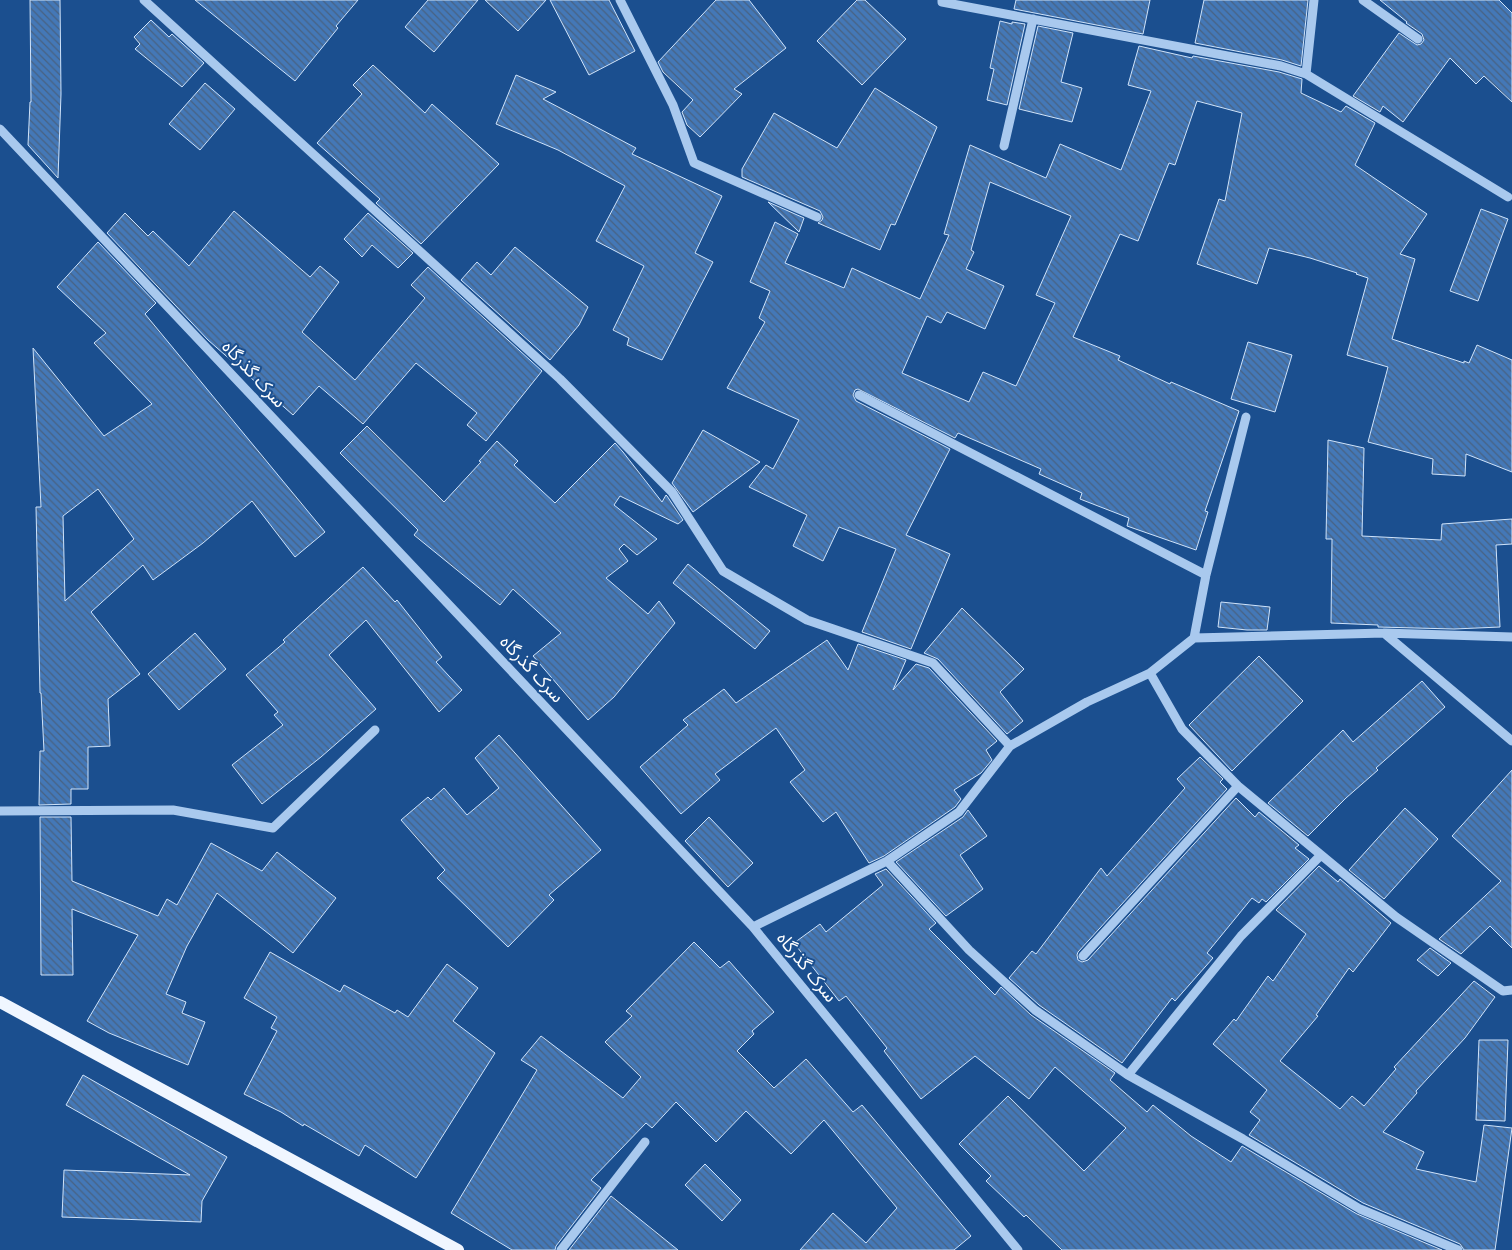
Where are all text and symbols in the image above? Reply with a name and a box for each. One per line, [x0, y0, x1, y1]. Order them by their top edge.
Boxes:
street label: سرک گذرگاه [217, 335, 291, 412]
street label: سرک گذرگاه [495, 630, 569, 707]
street label: سرک گذرگاه [772, 927, 843, 1006]

